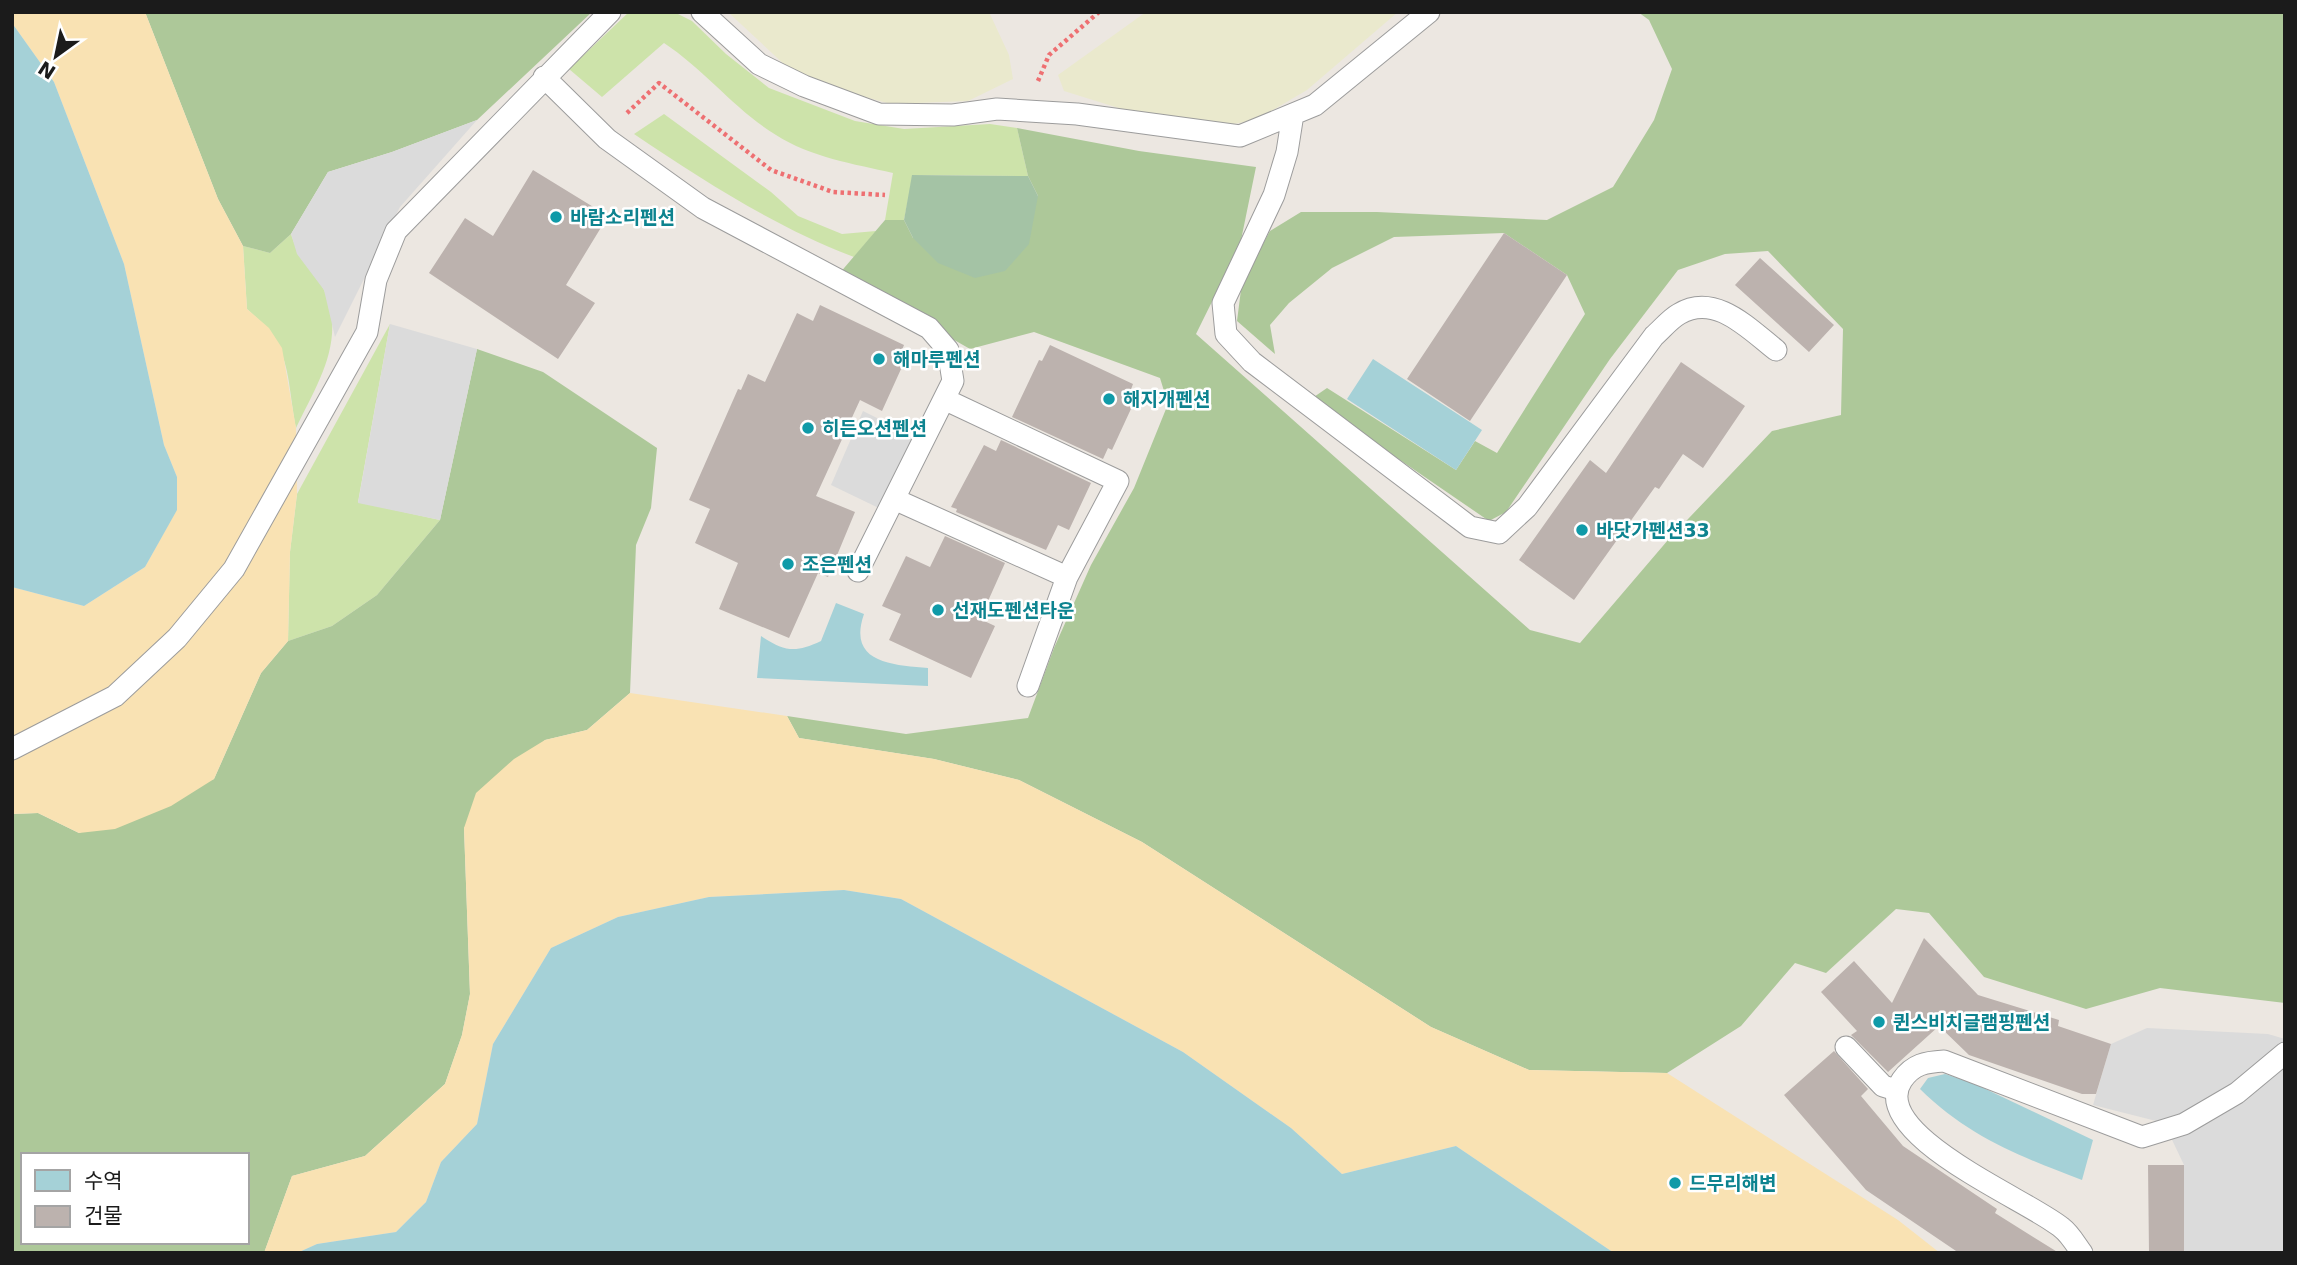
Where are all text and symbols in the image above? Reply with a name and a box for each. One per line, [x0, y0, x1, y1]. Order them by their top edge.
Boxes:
north arrow [21, 21, 91, 91]
text: N [34, 57, 59, 84]
place label: 바람소리펜션 [570, 206, 675, 228]
marker: 바람소리펜션 [548, 209, 564, 225]
place label: 해마루펜션 [893, 348, 980, 370]
marker: 해마루펜션 [871, 351, 887, 367]
place label: 해지개펜션 [1123, 388, 1210, 410]
marker: 해지개펜션 [1101, 391, 1117, 407]
place label: 히든오션펜션 [822, 417, 927, 439]
marker: 히든오션펜션 [800, 420, 816, 436]
place label: 바닷가펜션33 [1596, 519, 1710, 541]
marker: 바닷가펜션33 [1574, 522, 1590, 538]
place label: 조은펜션 [802, 553, 872, 575]
marker: 조은펜션 [780, 556, 796, 572]
place label: 선재도펜션타운 [952, 599, 1074, 621]
marker: 선재도펜션타운 [930, 602, 946, 618]
place label: 퀸스비치글램핑펜션 [1893, 1011, 2050, 1033]
marker: 퀸스비치글램핑펜션 [1871, 1014, 1887, 1030]
legend [21, 1153, 248, 1244]
text: 수역 [84, 1169, 123, 1193]
place label: 드무리해변 [1689, 1172, 1776, 1194]
marker: 드무리해변 [1667, 1175, 1683, 1191]
text: 건물 [84, 1204, 123, 1228]

